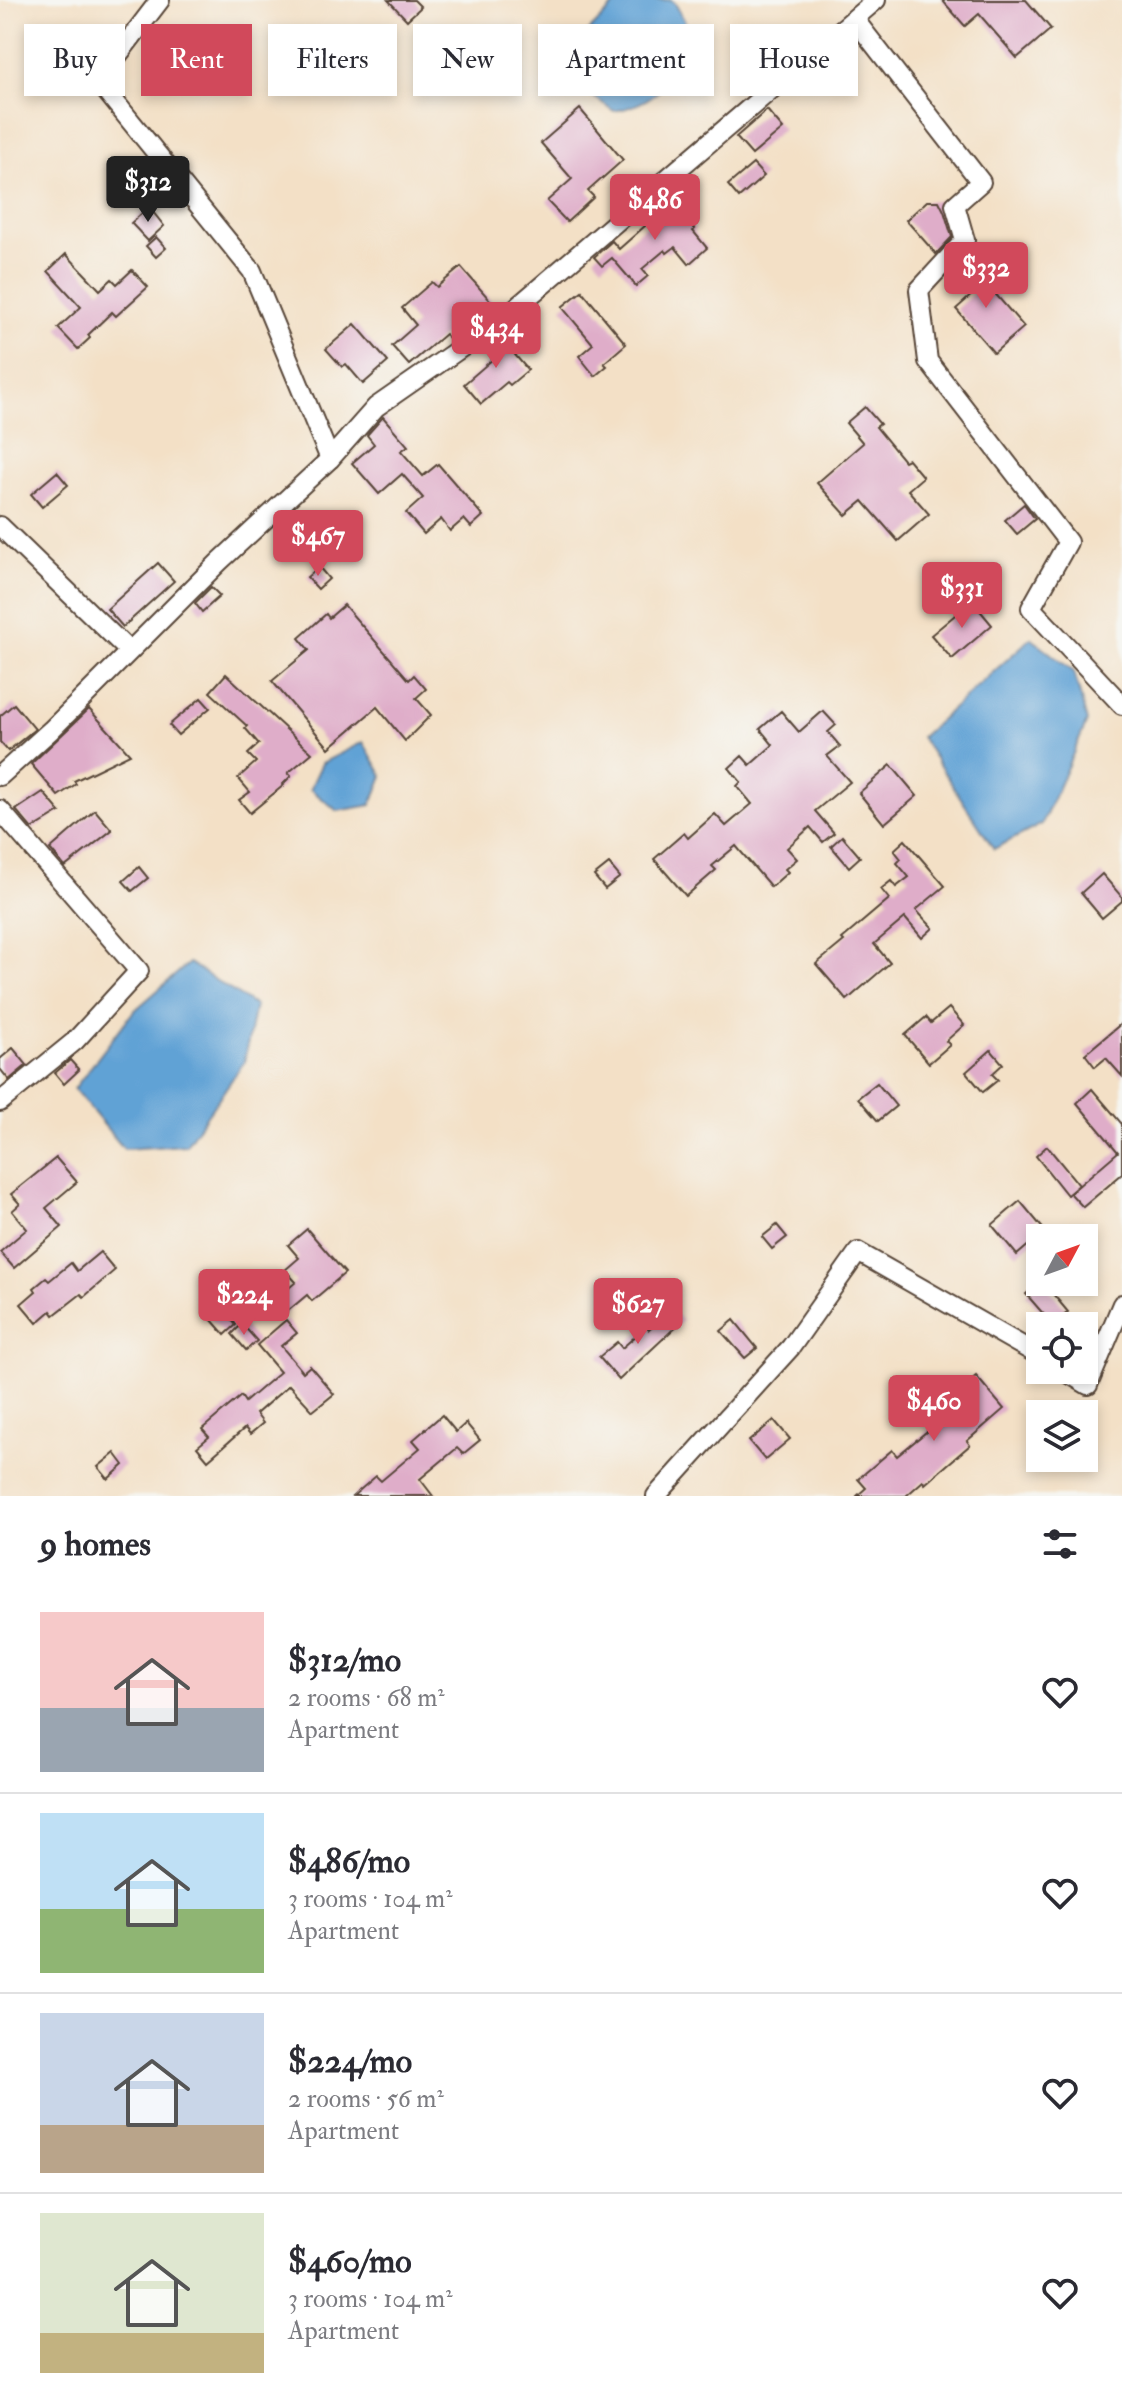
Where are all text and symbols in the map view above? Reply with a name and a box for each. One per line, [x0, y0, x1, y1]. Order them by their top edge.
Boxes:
chip: Buy [24, 24, 125, 96]
chip: Rent [141, 24, 252, 96]
chip: Filters [268, 24, 397, 96]
chip: New [413, 24, 522, 96]
chip: Apartment [538, 24, 714, 96]
chip: House [730, 24, 858, 96]
pin: $312 [101, 156, 195, 224]
text: $312 [124, 166, 172, 198]
pin: $486 [608, 174, 702, 242]
text: $486 [628, 184, 682, 216]
pin: $332 [939, 242, 1033, 310]
text: $332 [962, 252, 1010, 284]
pin: $434 [449, 302, 543, 370]
text: $434 [470, 312, 522, 344]
pin: $467 [271, 510, 365, 578]
text: $467 [291, 520, 345, 552]
pin: $331 [915, 562, 1009, 630]
text: $331 [940, 572, 984, 604]
north arrow [1026, 1224, 1098, 1296]
map controls [1026, 1224, 1098, 1472]
pin: $224 [197, 1269, 291, 1337]
pin: $627 [591, 1278, 685, 1346]
text: $224 [216, 1279, 272, 1311]
text: $627 [612, 1288, 664, 1320]
button: locate [1026, 1312, 1098, 1384]
pin: $460 [887, 1375, 981, 1443]
text: $460 [906, 1385, 962, 1417]
button: layers [1026, 1400, 1098, 1472]
icon: filters [1038, 1522, 1082, 1566]
text: 9 homes [40, 1523, 151, 1566]
text: $312/mo [288, 1639, 401, 1682]
icon: home [104, 1644, 200, 1740]
icon: heart [1038, 1670, 1082, 1714]
text: 2 rooms · 68 m² [288, 1682, 445, 1714]
text: Apartment [288, 1714, 399, 1746]
text: $486/mo [288, 1840, 410, 1883]
icon: home [104, 1845, 200, 1941]
icon: heart [1038, 1871, 1082, 1915]
text: 3 rooms · 104 m² [288, 1883, 453, 1915]
text: Apartment [288, 1915, 399, 1947]
text: $224/mo [288, 2040, 412, 2083]
icon: home [104, 2045, 200, 2141]
icon: heart [1038, 2071, 1082, 2115]
text: 2 rooms · 56 m² [288, 2083, 444, 2115]
text: Apartment [288, 2115, 399, 2147]
text: $460/mo [288, 2240, 412, 2283]
icon: home [104, 2245, 200, 2341]
icon: heart [1038, 2271, 1082, 2315]
text: 3 rooms · 104 m² [288, 2283, 453, 2315]
text: Apartment [288, 2315, 399, 2347]

